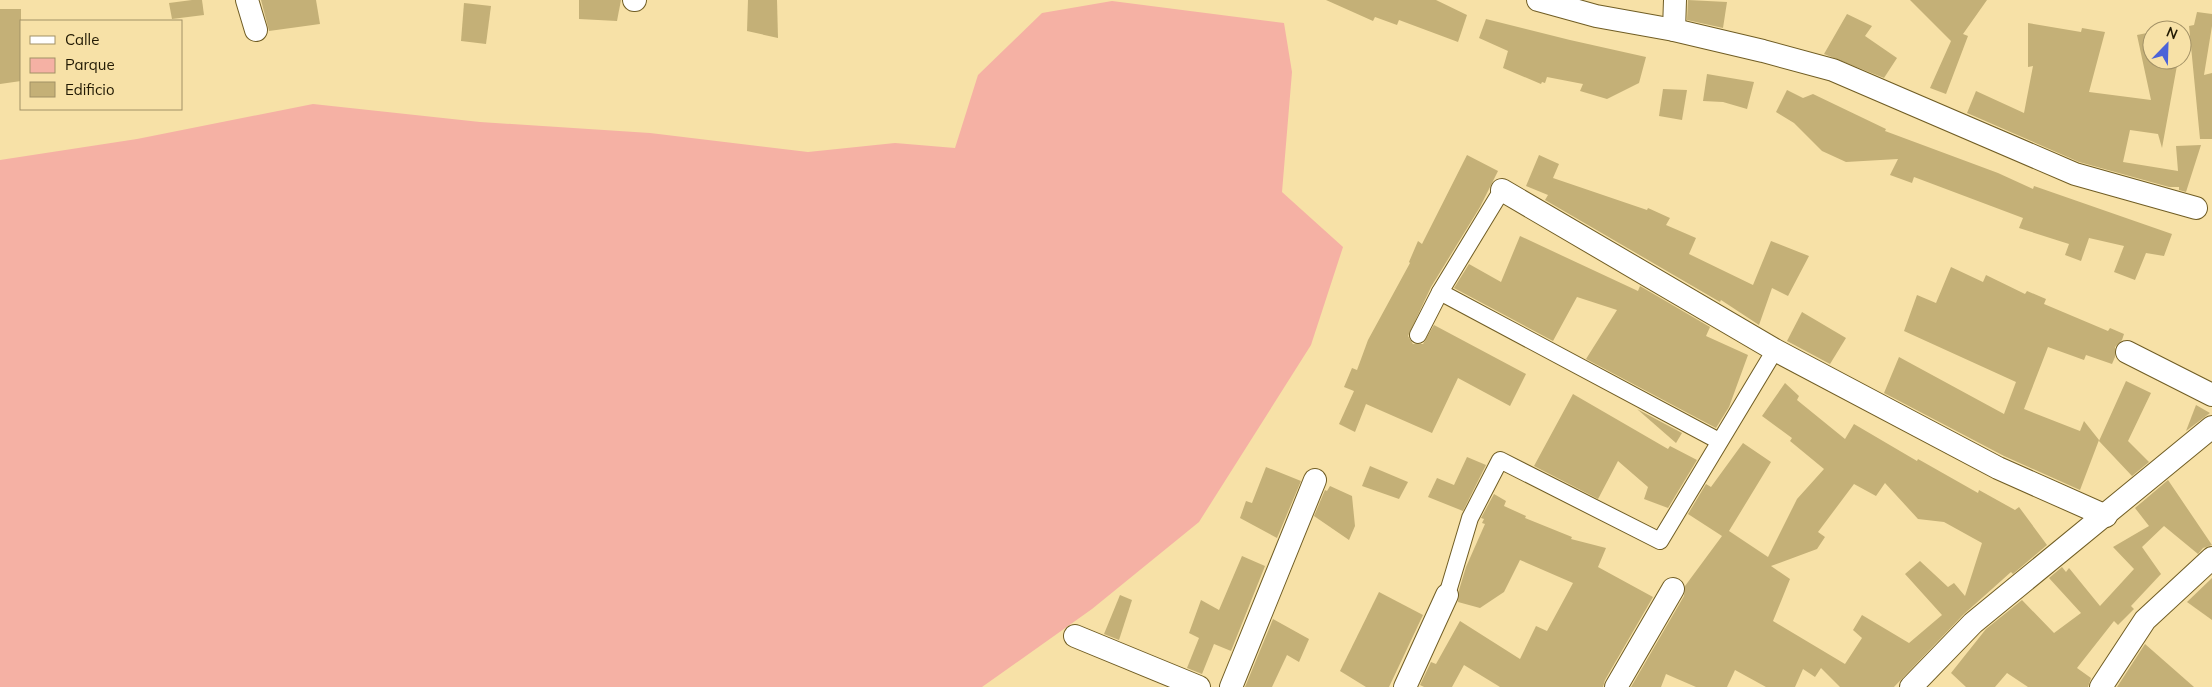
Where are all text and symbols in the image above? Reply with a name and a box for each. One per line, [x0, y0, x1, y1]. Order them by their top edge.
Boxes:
legend [20, 20, 182, 110]
north arrow [2142, 20, 2192, 70]
text: N [2164, 23, 2180, 43]
text: Calle [65, 30, 99, 49]
text: Parque [65, 55, 115, 74]
text: Edificio [65, 80, 115, 99]

